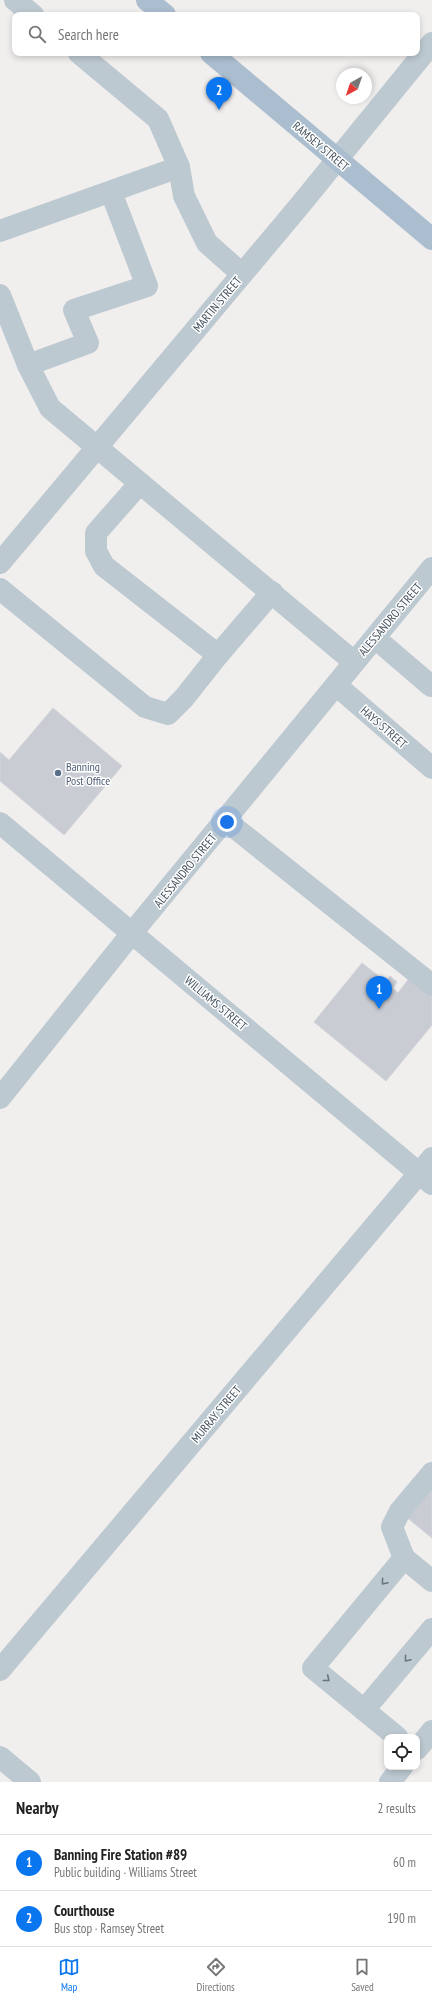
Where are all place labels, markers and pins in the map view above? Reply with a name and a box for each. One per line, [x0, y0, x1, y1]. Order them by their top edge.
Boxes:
pin: 2 [206, 77, 232, 110]
place label: Banning Post Office [66, 759, 110, 788]
marker: Banning Post Office [53, 768, 63, 778]
pin: 1 [366, 976, 392, 1009]

